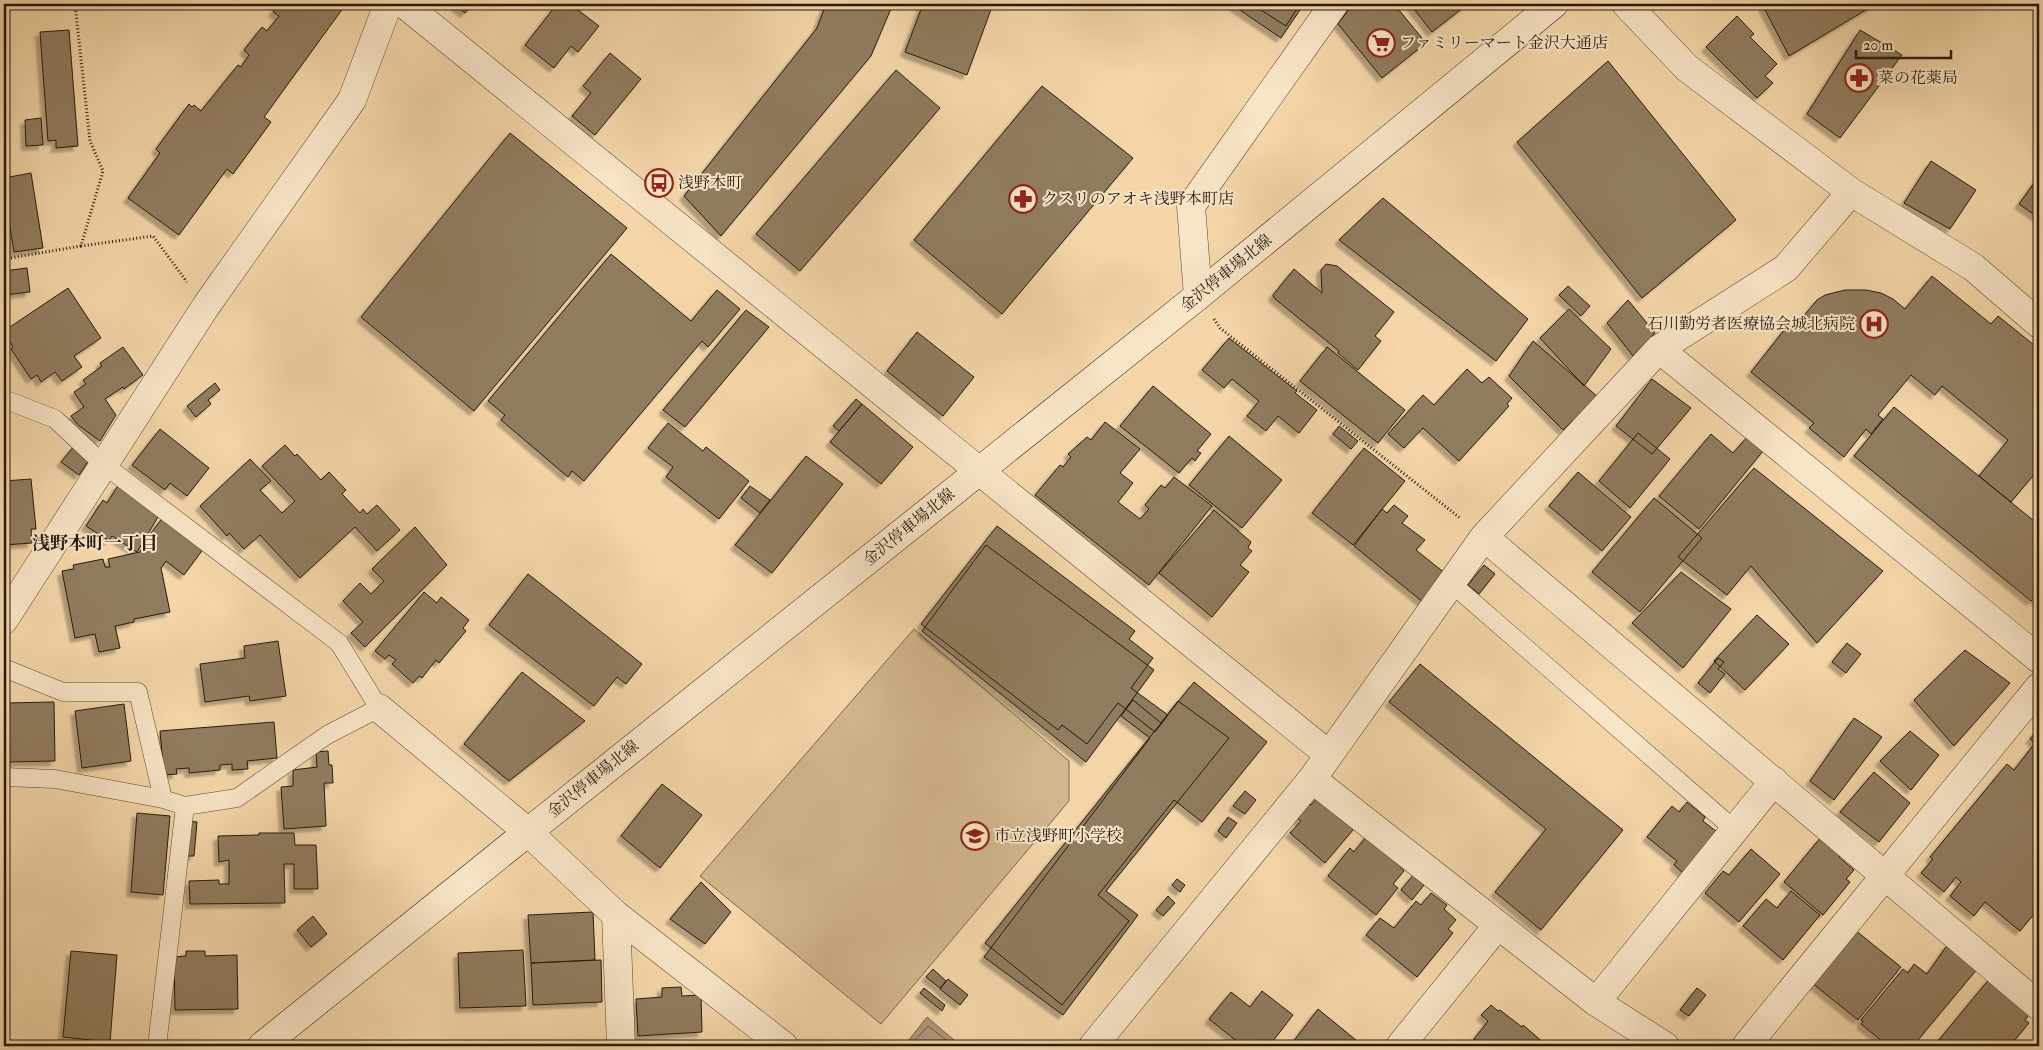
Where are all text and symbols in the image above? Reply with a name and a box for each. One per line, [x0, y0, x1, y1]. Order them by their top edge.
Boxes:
supermarket icon: ファミリーマート金沢大通店 [1366, 28, 1396, 58]
scale bar [1856, 28, 1950, 60]
place label: ファミリーマート金沢大通店 [1400, 33, 1608, 53]
text: 20 m [1863, 36, 1893, 55]
pharmacy icon: 菜の花薬局 [1844, 63, 1874, 93]
place label: 菜の花薬局 [1878, 68, 1958, 88]
bus stop icon: 浅野本町 [644, 168, 674, 198]
place label: 浅野本町 [678, 173, 742, 193]
pharmacy icon: クスリのアオキ浅野本町店 [1008, 184, 1038, 214]
place label: クスリのアオキ浅野本町店 [1042, 189, 1234, 209]
street label: 金沢停車場北線 [1176, 230, 1276, 316]
hospital icon: 石川勤労者医療協会城北病院 [1859, 309, 1889, 339]
place label: 石川勤労者医療協会城北病院 [1647, 314, 1855, 334]
street label: 金沢停車場北線 [859, 484, 959, 570]
district label: 浅野本町一丁目 [32, 532, 158, 555]
street label: 金沢停車場北線 [543, 736, 643, 822]
school or university icon: 市立浅野町小学校 [960, 821, 990, 851]
place label: 市立浅野町小学校 [994, 826, 1122, 846]

